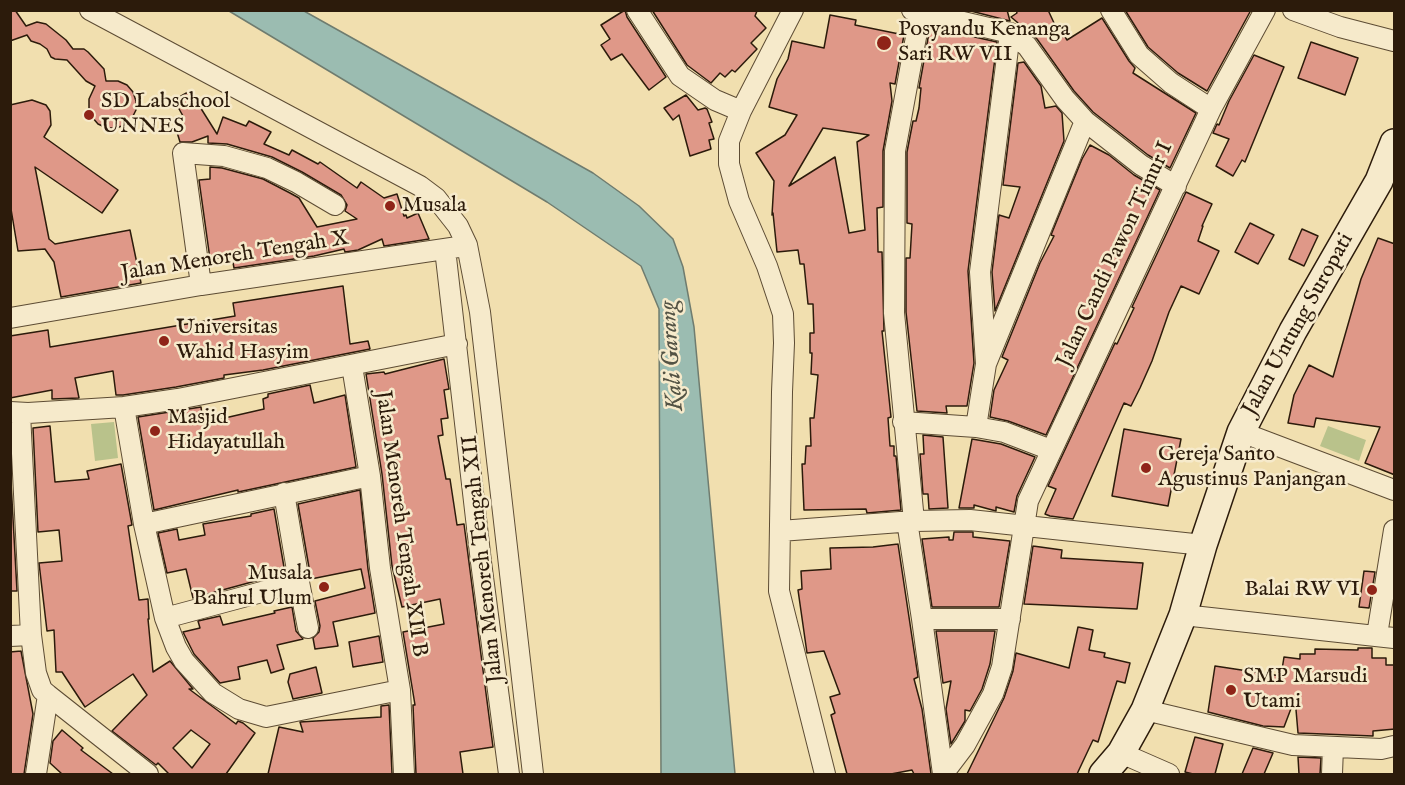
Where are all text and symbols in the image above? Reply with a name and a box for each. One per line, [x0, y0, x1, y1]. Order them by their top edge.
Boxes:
place label: Posyandu Kenanga Sari RW VII [898, 17, 1070, 68]
marker: Posyandu Kenanga Sari RW VII [875, 34, 893, 52]
place label: SD Labschool UNNES [101, 89, 230, 140]
marker: SD Labschool UNNES [82, 108, 96, 122]
street label: Jalan Candi Pawon Timur I [1052, 138, 1180, 372]
place label: Musala [402, 193, 467, 219]
marker: Musala [383, 199, 397, 213]
street label: Jalan Menoreh Tengah X [119, 226, 351, 288]
street label: Jalan Untung Suropati [1238, 229, 1360, 421]
water label: Kali Garang [655, 300, 691, 412]
place label: Universitas Wahid Hasyim [176, 315, 309, 366]
marker: Universitas Wahid Hasyim [157, 334, 171, 348]
street label: Jalan Menoreh Tengah XII B [368, 389, 432, 659]
place label: Masjid Hidayatullah [167, 405, 285, 457]
marker: Masjid Hidayatullah [148, 424, 162, 438]
street label: Jalan Menoreh Tengah XII [458, 434, 510, 684]
place label: Gereja Santo Agustinus Panjangan [1158, 442, 1346, 494]
marker: Gereja Santo Agustinus Panjangan [1139, 461, 1153, 475]
place label: Musala Bahrul Ulum [193, 561, 312, 612]
place label: Balai RW VI [1244, 577, 1360, 603]
marker: Musala Bahrul Ulum [317, 580, 331, 594]
marker: Balai RW VI [1365, 583, 1379, 597]
place label: SMP Marsudi Utami [1243, 664, 1368, 716]
marker: SMP Marsudi Utami [1224, 683, 1238, 697]

